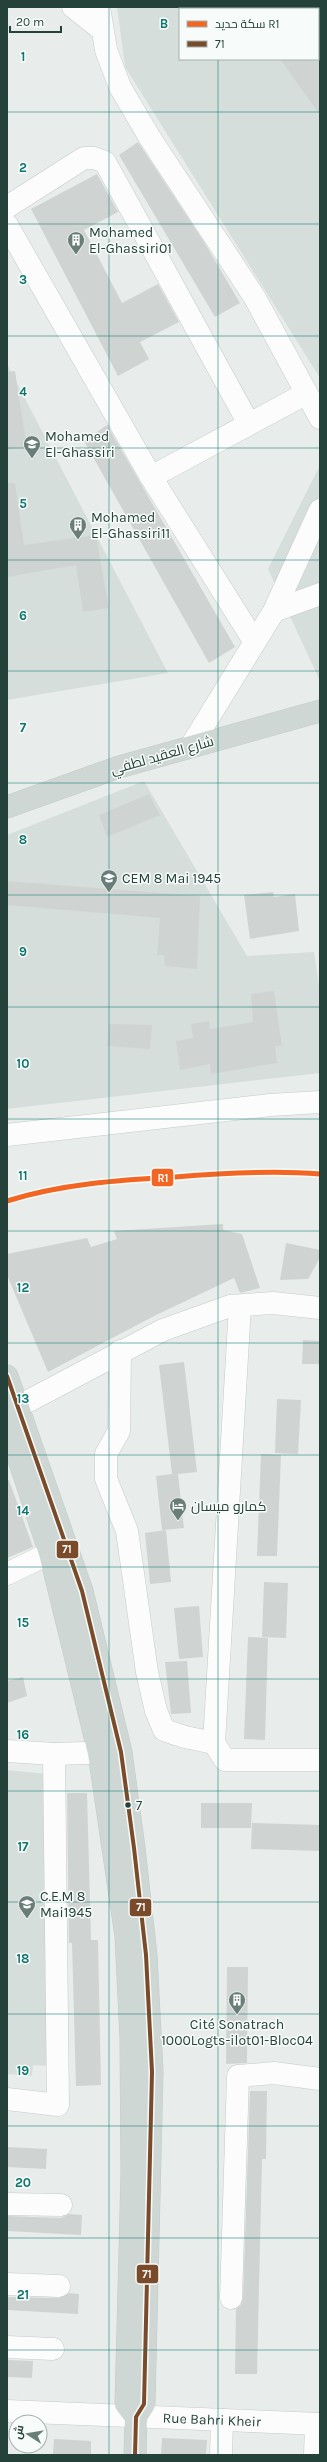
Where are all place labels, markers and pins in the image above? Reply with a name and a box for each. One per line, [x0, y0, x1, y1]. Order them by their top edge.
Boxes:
place label: Mohamed El-Ghassiri01 [89, 224, 172, 257]
building icon: Mohamed El-Ghassiri01 [66, 230, 86, 255]
place label: Mohamed El-Ghassiri [45, 428, 115, 461]
school or university icon: Mohamed El-Ghassiri [22, 434, 42, 459]
place label: Mohamed El-Ghassiri11 [91, 509, 170, 542]
building icon: Mohamed El-Ghassiri11 [68, 515, 88, 540]
school or university icon: CEM 8 Mai 1945 [99, 868, 119, 893]
place label: CEM 8 Mai 1945 [122, 870, 221, 887]
hotel icon: كمارو ميسان [168, 1496, 188, 1521]
place label: كمارو ميسان [191, 1498, 267, 1515]
place label: 7 [136, 1798, 142, 1813]
marker: 7 [123, 1800, 133, 1810]
place label: C.E.M 8 Mai1945 [40, 1888, 92, 1921]
school or university icon: C.E.M 8 Mai1945 [17, 1894, 37, 1919]
building icon: Cité Sonatrach 1000Logts-ilot01-Bloc04 [227, 1990, 247, 2015]
place label: Cité Sonatrach 1000Logts-ilot01-Bloc04 [161, 2016, 313, 2049]

